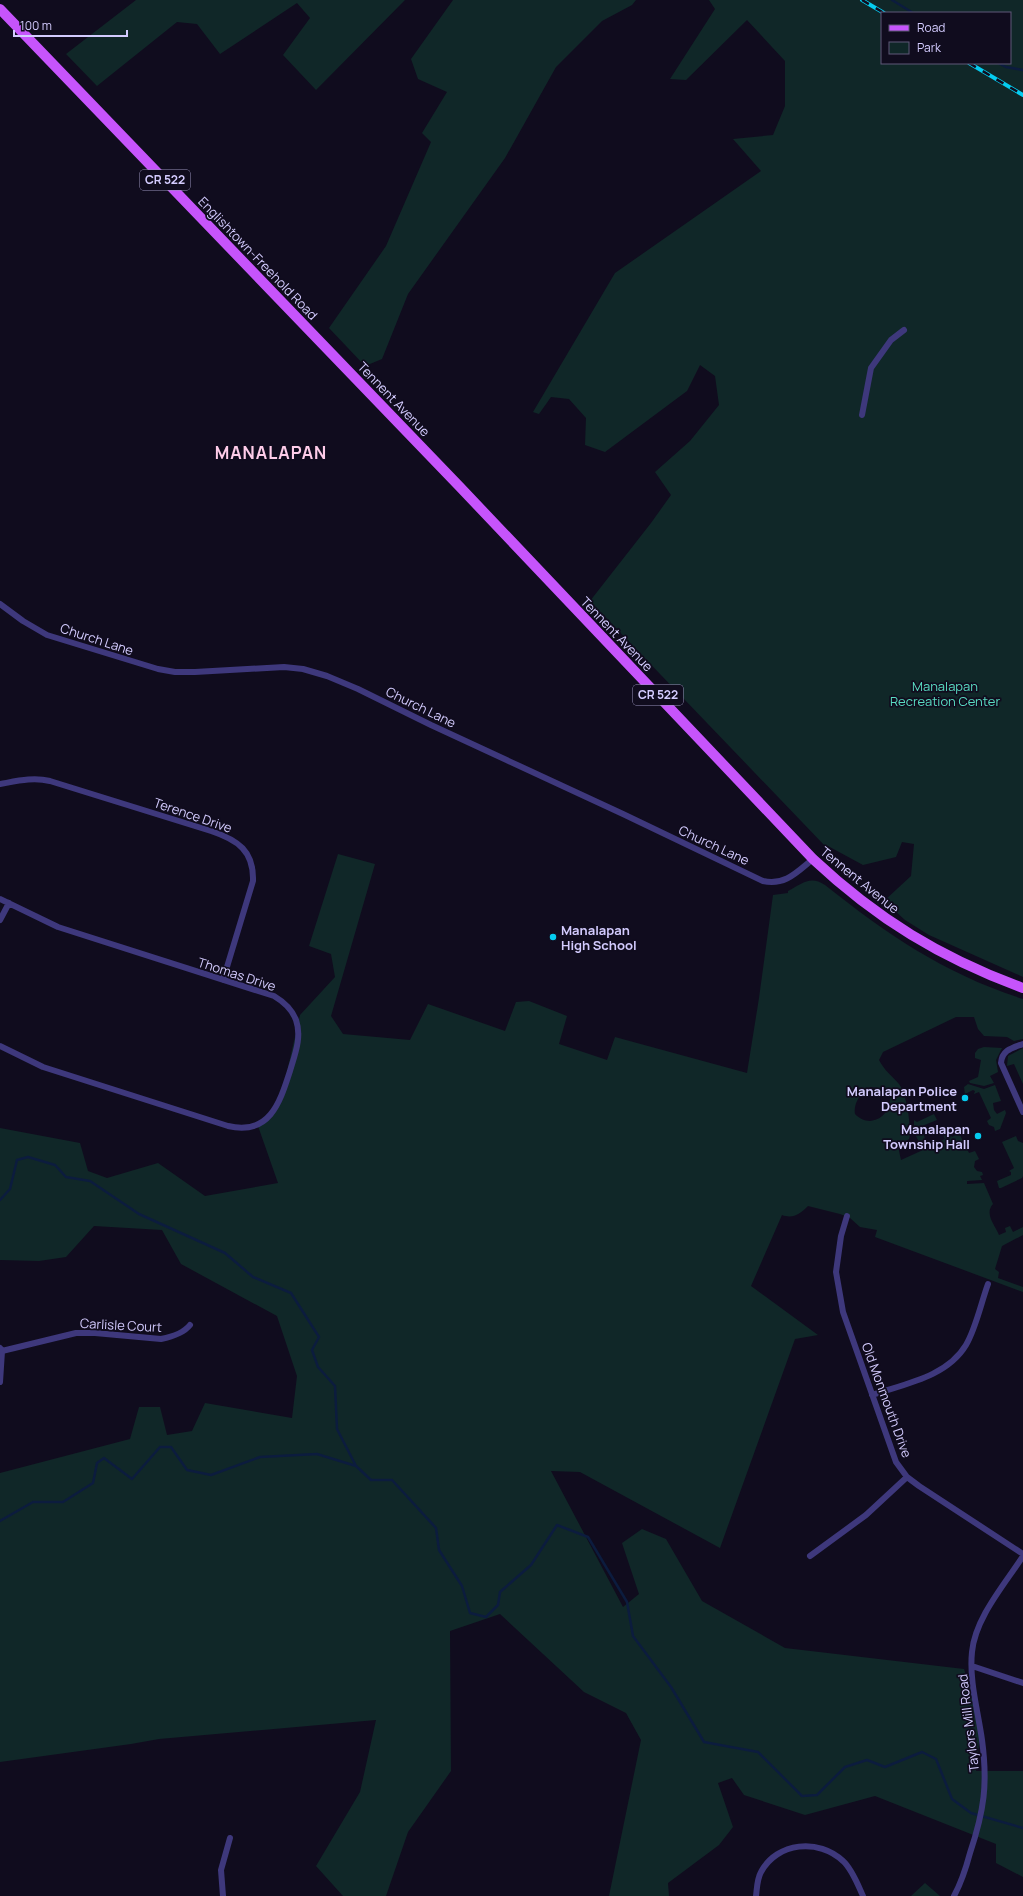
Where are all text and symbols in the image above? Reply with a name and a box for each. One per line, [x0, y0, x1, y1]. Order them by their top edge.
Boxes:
scale bar [14, 12, 127, 38]
legend [881, 12, 1011, 64]
text: 100 m [20, 17, 52, 34]
text: Road [917, 19, 945, 36]
text: Park [917, 39, 942, 56]
road number: CR 522 [140, 170, 190, 190]
street label: Englishtown-Freehold Road [194, 192, 322, 324]
street label: Tennent Avenue [354, 358, 434, 440]
district label: MANALAPAN [215, 441, 327, 464]
street label: Tennent Avenue [577, 593, 657, 675]
street label: Church Lane [58, 619, 136, 659]
park label: Manalapan Recreation Center [890, 677, 1000, 710]
street label: Church Lane [383, 682, 459, 732]
road number: CR 522 [633, 685, 683, 705]
street label: Terence Drive [152, 793, 235, 837]
street label: Church Lane [676, 821, 753, 869]
street label: Tennent Avenue [817, 842, 904, 918]
place label: Manalapan High School [561, 921, 637, 954]
marker: Manalapan High School [548, 932, 558, 942]
street label: Thomas Drive [196, 953, 279, 995]
place label: Manalapan Police Department [847, 1082, 957, 1115]
marker: Manalapan Police Department [960, 1093, 970, 1103]
place label: Manalapan Township Hall [883, 1120, 970, 1153]
marker: Manalapan Township Hall [973, 1131, 983, 1141]
street label: Carlisle Court [80, 1314, 162, 1336]
street label: Old Monmouth Drive [858, 1340, 916, 1460]
street label: Taylors Mill Road [953, 1673, 983, 1773]

